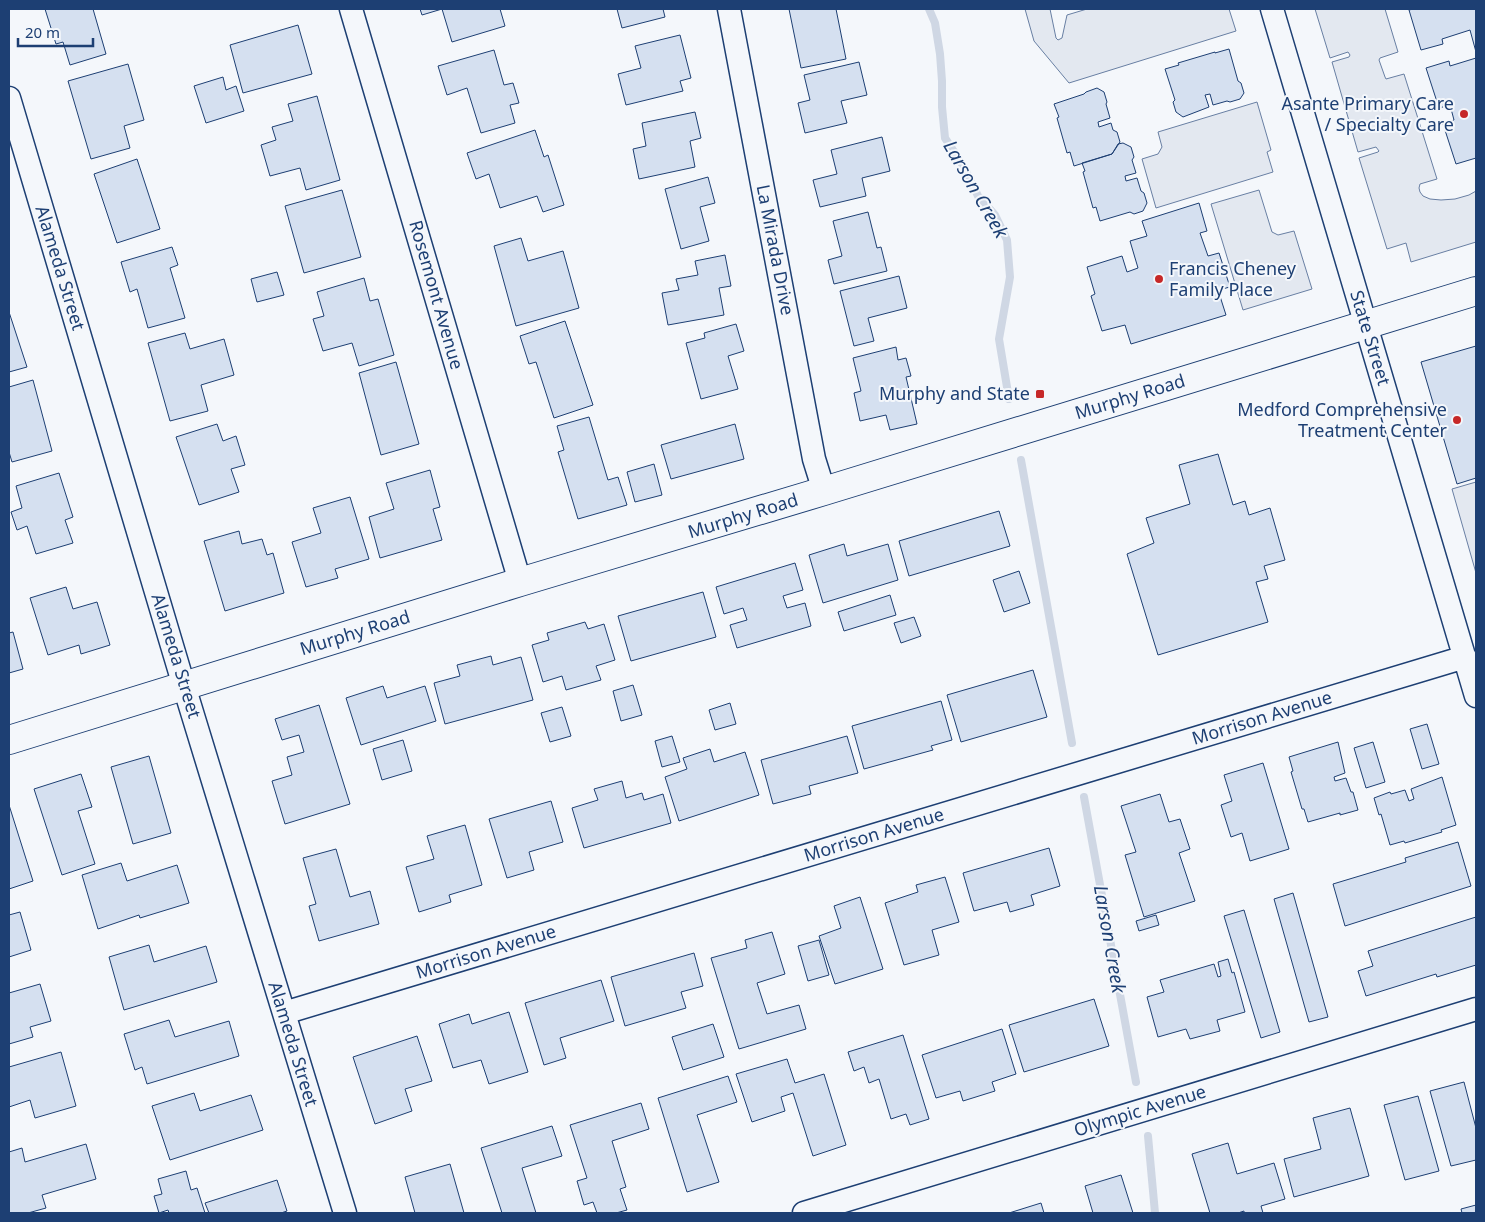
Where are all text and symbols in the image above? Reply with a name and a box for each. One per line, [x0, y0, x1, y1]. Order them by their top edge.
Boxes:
scale bar [18, 15, 92, 47]
text: 20 m [25, 22, 60, 42]
place label: Asante Primary Care / Specialty Care [1281, 91, 1454, 136]
marker: Asante Primary Care / Specialty Care [1458, 108, 1470, 120]
water label: Larson Creek [937, 135, 1015, 243]
street label: La Mirada Drive [752, 182, 800, 317]
street label: Alameda Street [31, 202, 91, 334]
street label: Rosemont Avenue [404, 217, 470, 372]
place label: Francis Cheney Family Place [1169, 256, 1297, 301]
marker: Francis Cheney Family Place [1153, 273, 1165, 285]
street label: State Street [1345, 287, 1397, 389]
street label: Murphy Road [1072, 368, 1188, 424]
place label: Murphy and State [879, 381, 1030, 405]
marker: Murphy and State [1034, 388, 1046, 400]
place label: Medford Comprehensive Treatment Center [1237, 397, 1448, 442]
marker: Medford Comprehensive Treatment Center [1451, 414, 1463, 426]
street label: Murphy Road [685, 487, 801, 543]
street label: Alameda Street [147, 590, 207, 722]
street label: Murphy Road [297, 604, 413, 660]
street label: Morrison Avenue [1189, 684, 1335, 750]
street label: Morrison Avenue [801, 801, 947, 867]
water label: Larson Creek [1088, 883, 1132, 996]
street label: Morrison Avenue [413, 918, 559, 984]
street label: Alameda Street [264, 978, 324, 1110]
street label: Olympic Avenue [1071, 1079, 1209, 1142]

